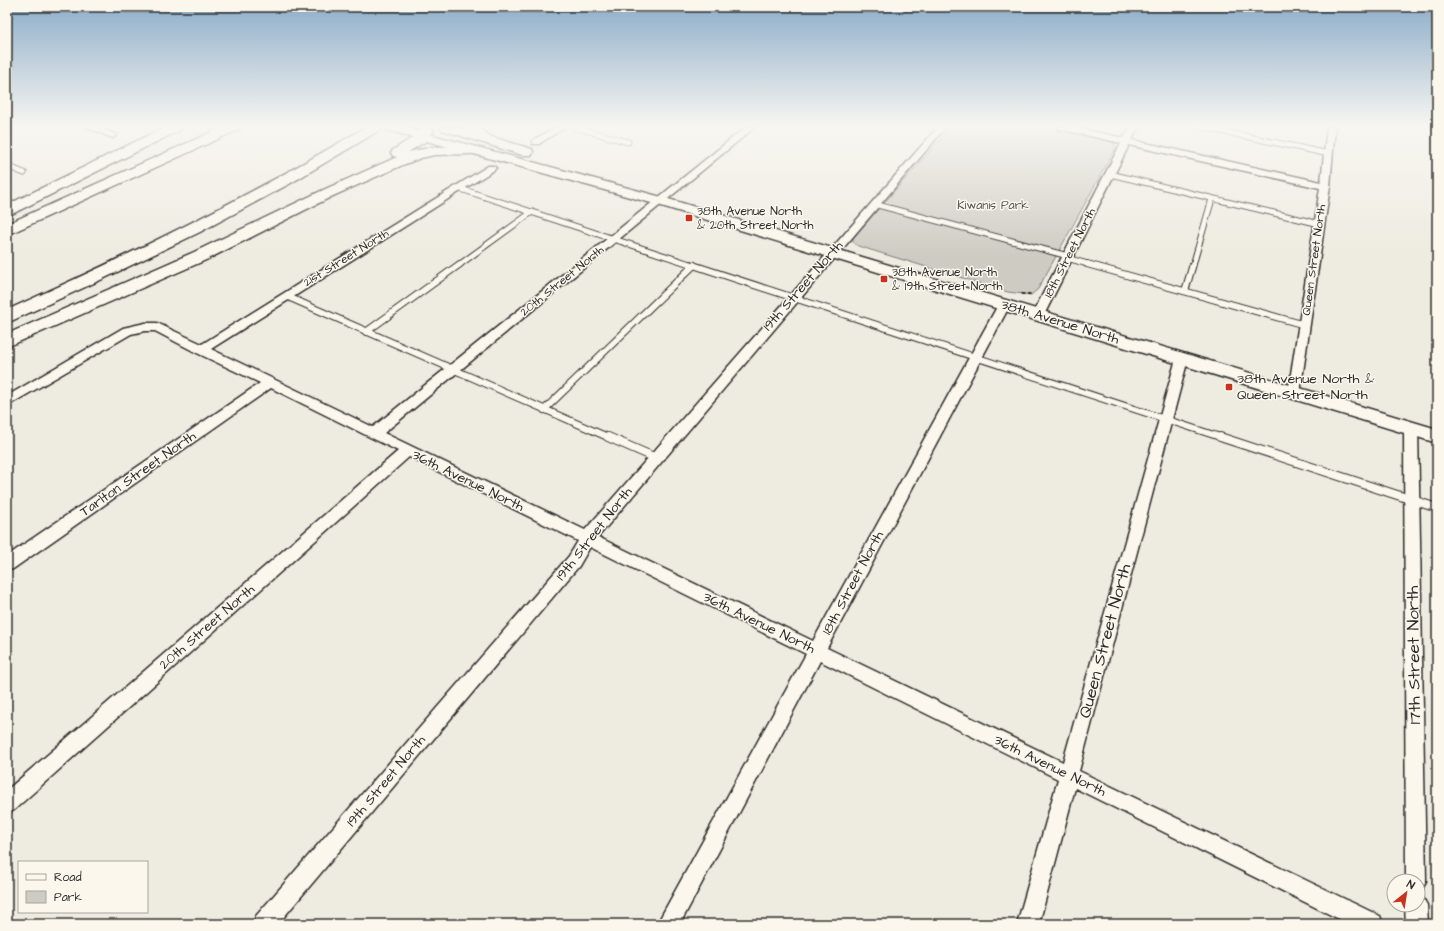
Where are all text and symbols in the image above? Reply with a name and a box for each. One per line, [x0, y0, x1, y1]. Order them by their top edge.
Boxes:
park label: Kiwanis Park [957, 197, 1029, 214]
place label: 38th Avenue North & 20th Street North [697, 203, 813, 234]
street label: Queen Street North [1298, 203, 1330, 317]
street label: 18th Street North [1040, 205, 1100, 301]
marker: 38th Avenue North & 20th Street North [684, 213, 694, 223]
street label: 21st Street North [300, 225, 392, 291]
street label: 19th Street North [758, 236, 848, 335]
street label: 20th Street North [516, 242, 608, 320]
place label: 38th Avenue North & 19th Street North [892, 264, 1002, 295]
marker: 38th Avenue North & 19th Street North [879, 274, 889, 284]
street label: 38th Avenue North [999, 295, 1122, 349]
place label: 38th Avenue North & Queen Street North [1237, 369, 1375, 405]
marker: 38th Avenue North & Queen Street North [1224, 382, 1234, 392]
street label: Tarlton Street North [76, 426, 200, 522]
street label: 36th Avenue North [409, 445, 527, 517]
street label: 19th Street North [551, 483, 637, 585]
street label: 18th Street North [817, 528, 889, 638]
street label: Queen Street North [1073, 561, 1137, 721]
street label: 20th Street North [155, 580, 259, 674]
street label: 17th Street North [1401, 585, 1427, 725]
street label: 36th Avenue North [700, 587, 818, 659]
street label: 36th Avenue North [991, 730, 1109, 802]
street label: 19th Street North [342, 731, 430, 831]
legend [18, 861, 148, 913]
text: Road [54, 869, 82, 886]
north arrow [1386, 873, 1426, 913]
text: N [1404, 877, 1418, 893]
text: Park [54, 889, 82, 906]

